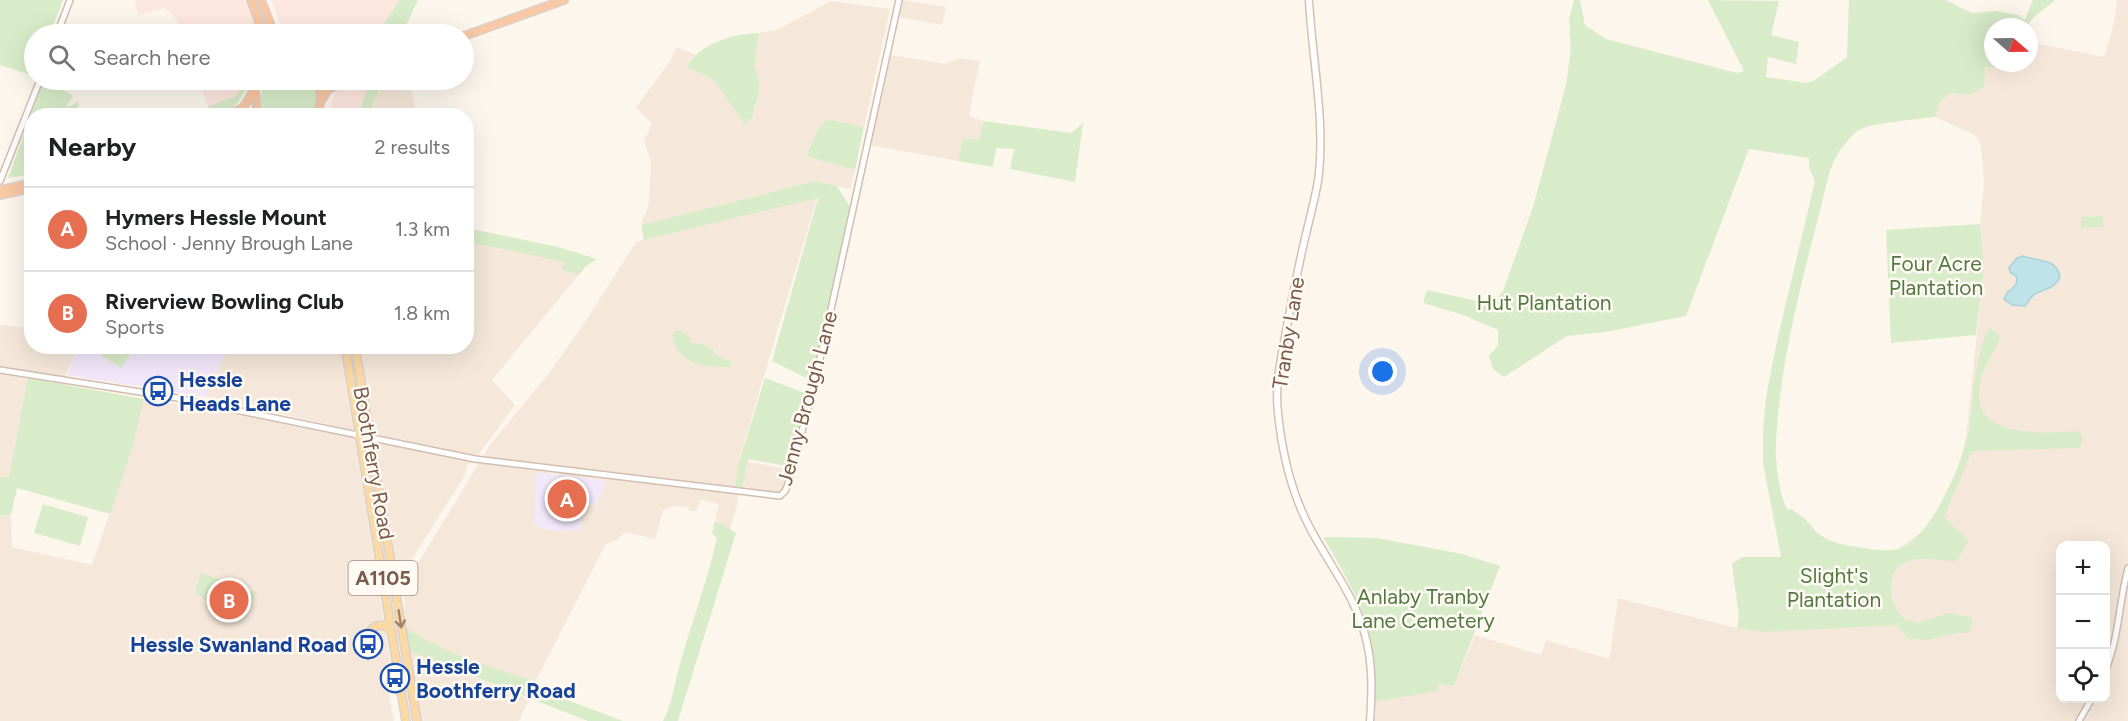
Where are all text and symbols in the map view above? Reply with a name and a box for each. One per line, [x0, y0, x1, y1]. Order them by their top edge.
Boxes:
north arrow [1984, 18, 2038, 72]
search box [24, 24, 474, 90]
icon: search [45, 41, 78, 74]
text: Search here [93, 44, 211, 71]
text: Nearby [48, 131, 136, 163]
text: 2 results [374, 135, 450, 159]
text: Hymers Hessle Mount [105, 204, 327, 231]
text: A [60, 217, 75, 241]
text: 1.3 km [395, 217, 450, 241]
text: School · Jenny Brough Lane [105, 231, 353, 255]
park label: Four Acre Plantation [1889, 251, 1983, 300]
street label: Tranby Lane [1267, 275, 1309, 391]
text: Riverview Bowling Club [105, 288, 344, 315]
park label: Hut Plantation [1476, 290, 1612, 315]
text: B [61, 301, 74, 325]
text: 1.8 km [394, 301, 450, 325]
street label: Jenny Brough Lane [772, 308, 842, 488]
text: Sports [105, 315, 164, 339]
your location [1368, 357, 1397, 386]
place label: Hessle Heads Lane [179, 367, 291, 416]
bus stop icon: Hessle Heads Lane [142, 375, 174, 407]
street label: Boothferry Road [348, 385, 400, 541]
pin: A [548, 476, 586, 522]
map controls [2056, 541, 2110, 703]
button: + [2056, 541, 2110, 595]
road number: A1105 [348, 561, 418, 595]
park label: Slight's Plantation [1787, 563, 1881, 612]
pin: B [210, 578, 248, 622]
park label: Anlaby Tranby Lane Cemetery [1351, 584, 1495, 633]
button: − [2056, 595, 2110, 649]
one-way arrow [395, 609, 406, 629]
bus stop icon: Hessle Swanland Road [352, 628, 384, 660]
place label: Hessle Swanland Road [130, 632, 347, 657]
button: locate [2056, 649, 2110, 703]
place label: Hessle Boothferry Road [416, 654, 576, 703]
bus stop icon: Hessle Boothferry Road [379, 662, 411, 694]

